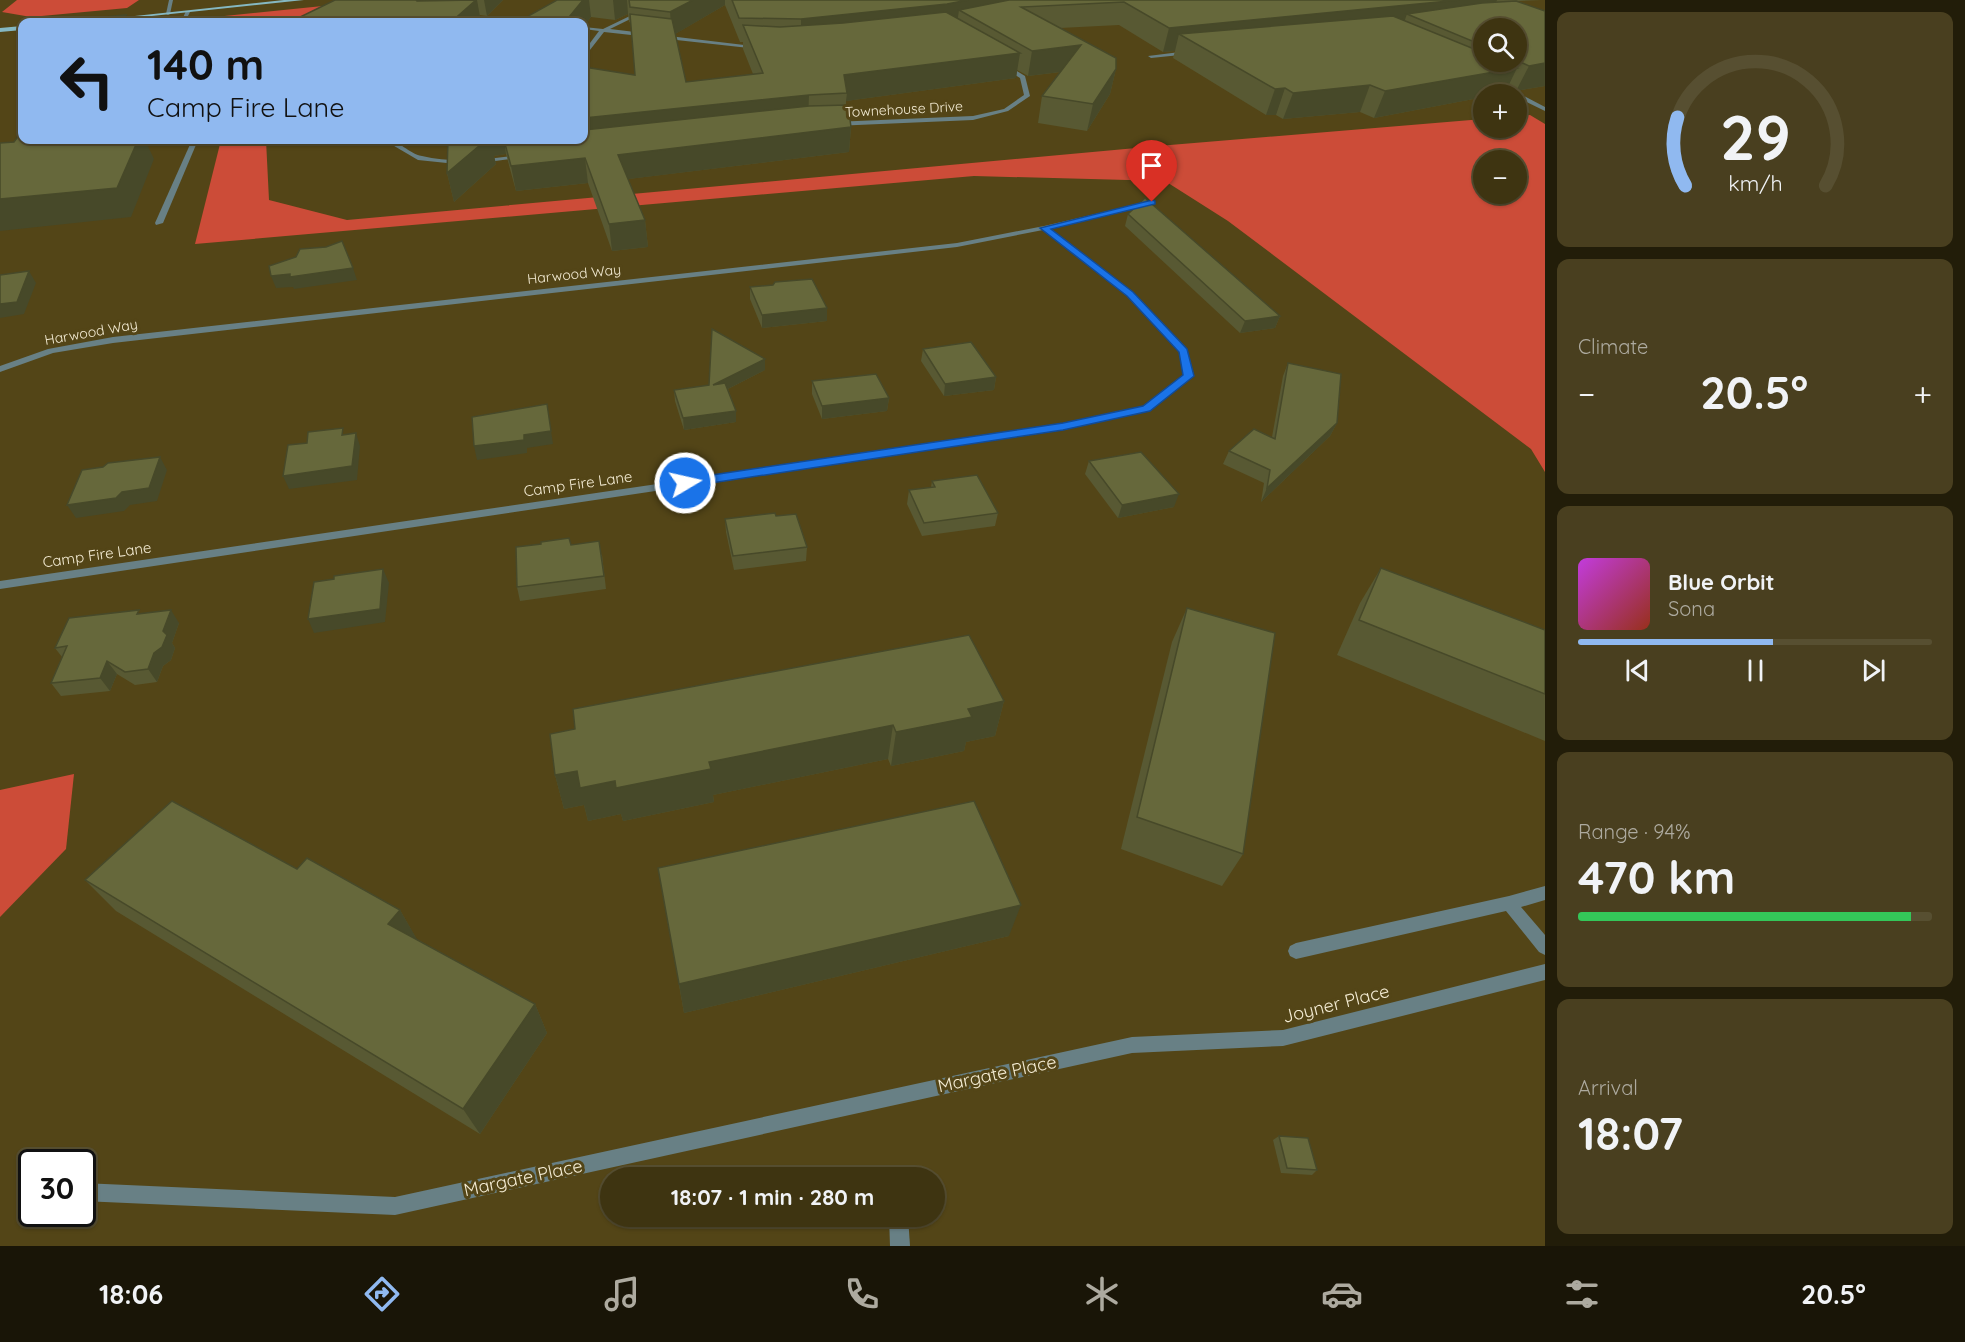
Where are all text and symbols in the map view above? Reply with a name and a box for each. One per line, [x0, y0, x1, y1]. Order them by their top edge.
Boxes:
map controls [1473, 18, 1527, 204]
button: search [1473, 18, 1527, 72]
text: 140 m [147, 38, 264, 91]
icon: left [48, 42, 126, 120]
button: + [1473, 84, 1527, 138]
text: Camp Fire Lane [147, 90, 344, 124]
street label: Townehouse Drive [845, 97, 964, 121]
text: 29 [1720, 99, 1790, 177]
pin [1126, 140, 1177, 202]
icon: arrive [1135, 149, 1168, 182]
button: − [1473, 150, 1527, 204]
text: km/h [1728, 171, 1782, 197]
street label: Harwood Way [526, 260, 622, 288]
street label: Harwood Way [43, 315, 139, 349]
text: Climate [1578, 334, 1648, 359]
text: 20.5° [1700, 364, 1808, 420]
text: − [1578, 373, 1595, 414]
text: + [1913, 373, 1932, 414]
position arrow [653, 451, 717, 515]
street label: Camp Fire Lane [522, 466, 634, 501]
street label: Camp Fire Lane [41, 537, 153, 572]
text: Blue Orbit [1668, 568, 1774, 596]
text: Sona [1668, 596, 1715, 621]
icon: previous [1621, 654, 1654, 687]
icon: pause [1739, 654, 1772, 687]
icon: next [1857, 654, 1890, 687]
text: Range · 94% [1578, 819, 1691, 844]
text: 470 km [1578, 849, 1735, 905]
street label: Joyner Place [1280, 979, 1392, 1028]
street label: Margate Place [935, 1050, 1058, 1097]
text: Arrival [1578, 1075, 1638, 1100]
text: 18:07 [1578, 1105, 1683, 1161]
speed limit sign: 30 [18, 1149, 96, 1227]
street label: Margate Place [461, 1154, 584, 1201]
text: 18:07 · 1 min · 280 m [671, 1183, 874, 1211]
icon: directions [361, 1273, 403, 1315]
icon: music [601, 1273, 643, 1315]
icon: phone [841, 1273, 883, 1315]
icon: climate [1081, 1273, 1123, 1315]
icon: car [1321, 1273, 1363, 1315]
icon: filters [1561, 1273, 1603, 1315]
text: 18:06 [99, 1277, 163, 1311]
text: 20.5° [1801, 1277, 1866, 1311]

